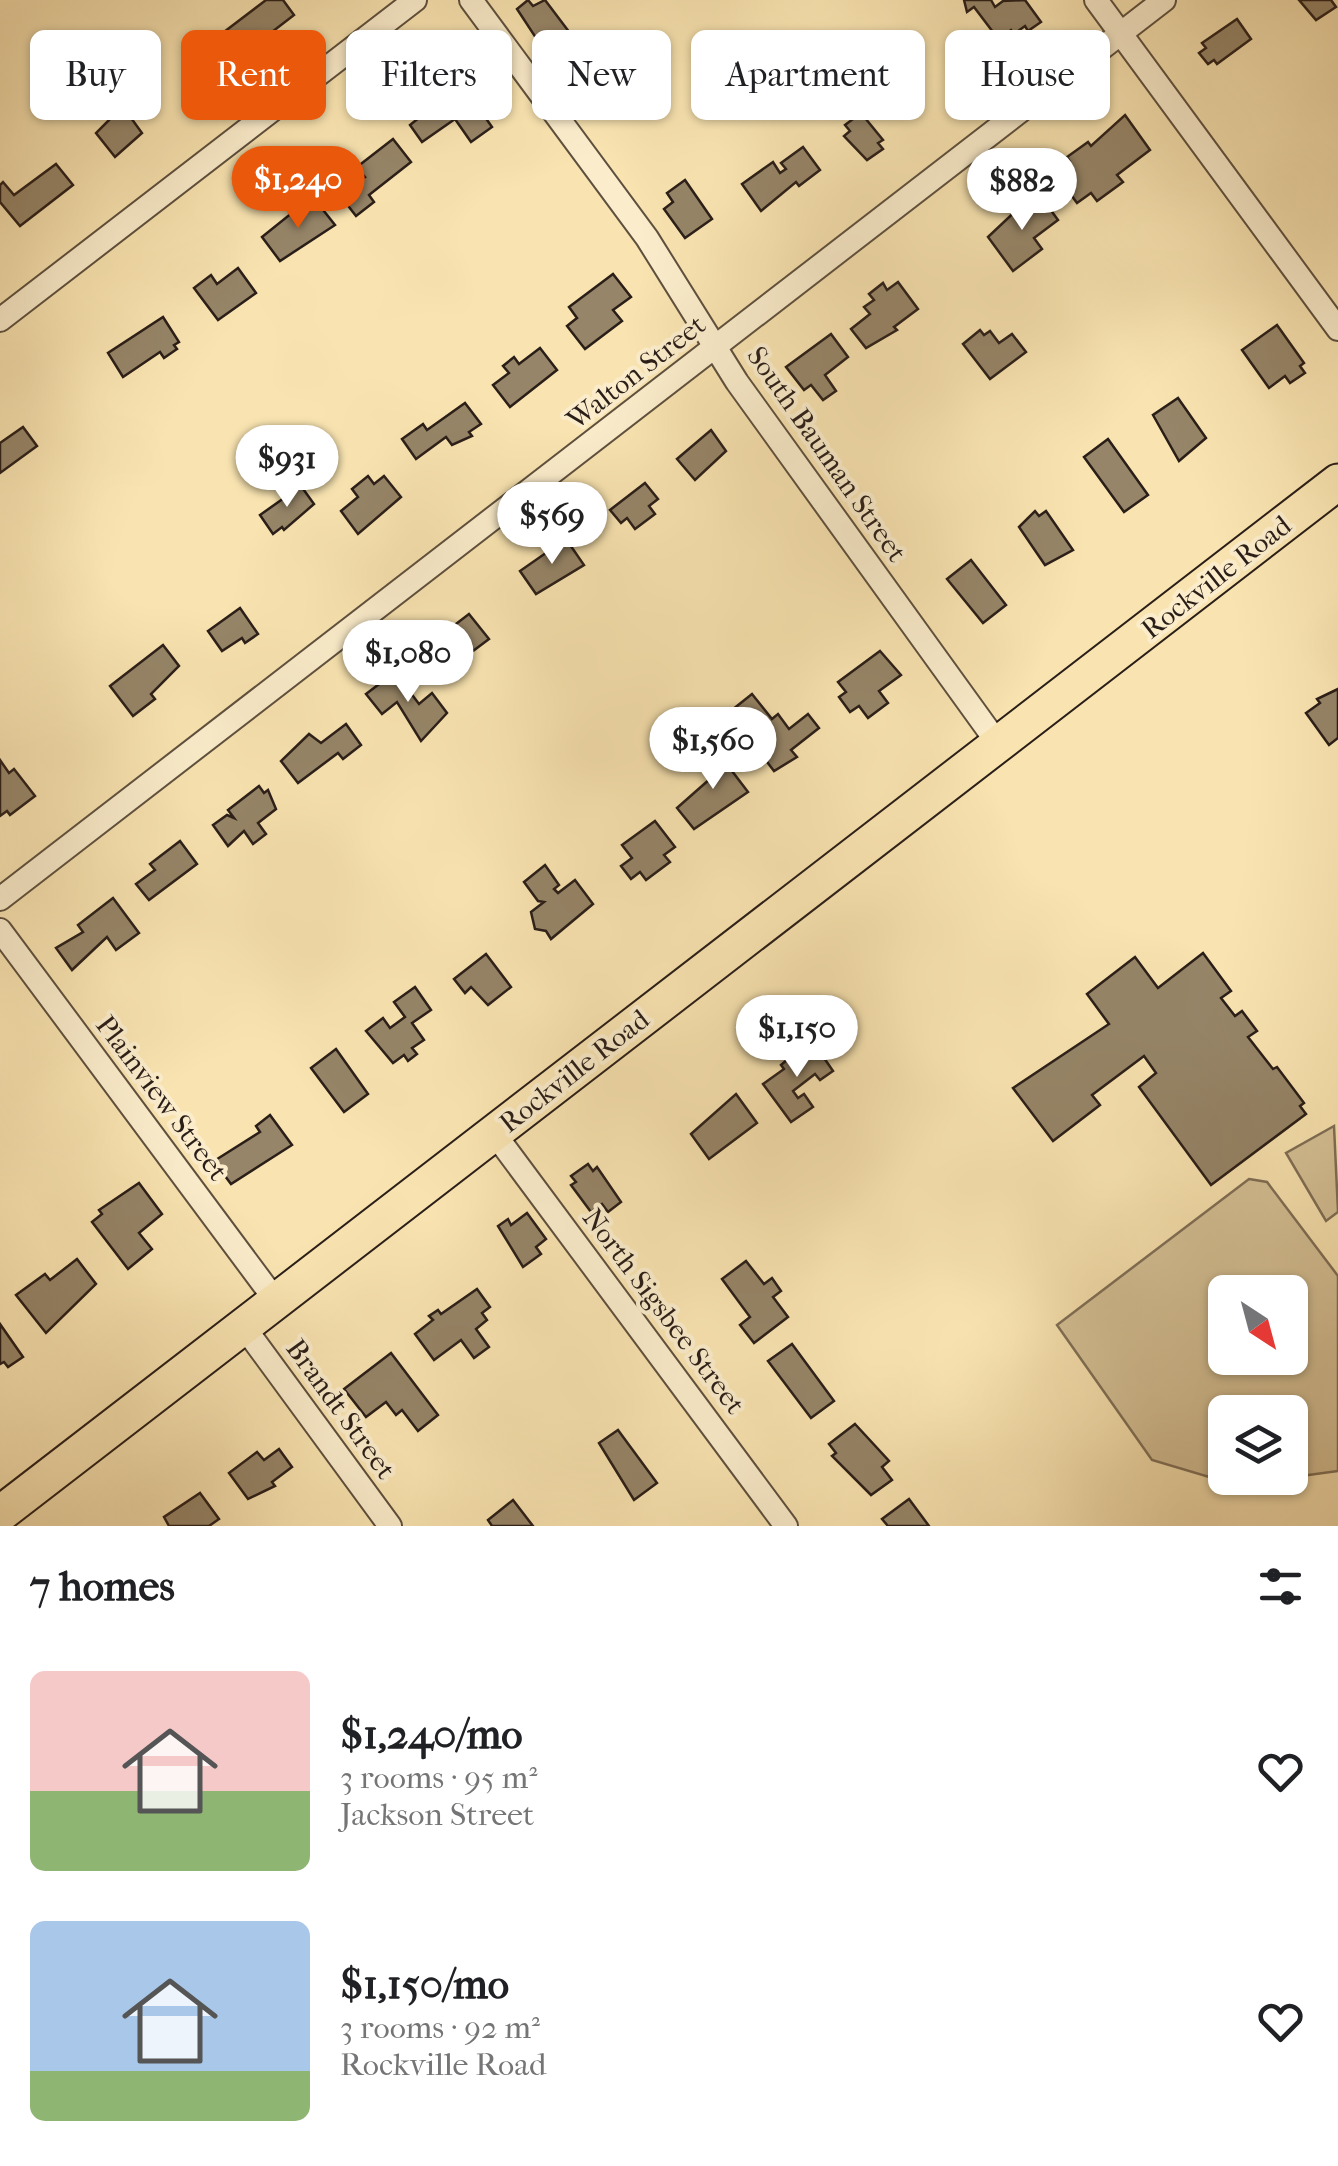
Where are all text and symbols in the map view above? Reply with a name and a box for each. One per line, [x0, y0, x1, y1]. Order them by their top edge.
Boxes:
chip: Buy [30, 30, 161, 120]
chip: Rent [181, 30, 326, 120]
chip: Filters [346, 30, 512, 120]
chip: New [532, 30, 671, 120]
chip: Apartment [691, 30, 925, 120]
chip: House [945, 30, 1110, 120]
pin: $1,240 [217, 146, 379, 231]
pin: $882 [963, 148, 1081, 233]
text: $1,240 [254, 160, 342, 197]
text: $882 [989, 162, 1055, 199]
street label: Walton Street [560, 308, 712, 437]
street label: South Bauman Street [740, 340, 914, 568]
pin: $931 [228, 425, 346, 510]
text: $931 [258, 439, 316, 476]
pin: $569 [493, 482, 611, 567]
text: $569 [519, 496, 585, 533]
street label: Rockville Road [1135, 508, 1298, 646]
pin: $1,080 [327, 620, 489, 705]
text: $1,080 [364, 634, 452, 671]
pin: $1,560 [632, 707, 794, 792]
text: $1,560 [671, 721, 755, 758]
pin: $1,150 [716, 995, 878, 1080]
street label: Rockville Road [493, 1002, 656, 1140]
street label: Plainview Street [89, 1009, 235, 1187]
text: $1,150 [758, 1009, 836, 1046]
street label: North Sigsbee Street [576, 1202, 752, 1420]
north arrow [1208, 1275, 1308, 1375]
map controls [1208, 1275, 1308, 1495]
street label: Brandt Street [279, 1333, 403, 1485]
button: layers [1208, 1395, 1308, 1495]
icon: filters [1253, 1559, 1308, 1614]
text: 7 homes [30, 1562, 175, 1611]
text: $1,240/mo [340, 1710, 523, 1759]
icon: home [110, 1711, 230, 1831]
icon: heart [1253, 1744, 1308, 1799]
text: 3 rooms · 95 m² [340, 1759, 537, 1796]
text: Jackson Street [340, 1796, 534, 1833]
text: $1,150/mo [340, 1960, 509, 2009]
icon: home [110, 1961, 230, 2081]
icon: heart [1253, 1994, 1308, 2049]
text: 3 rooms · 92 m² [340, 2009, 540, 2046]
text: Rockville Road [340, 2046, 546, 2083]

